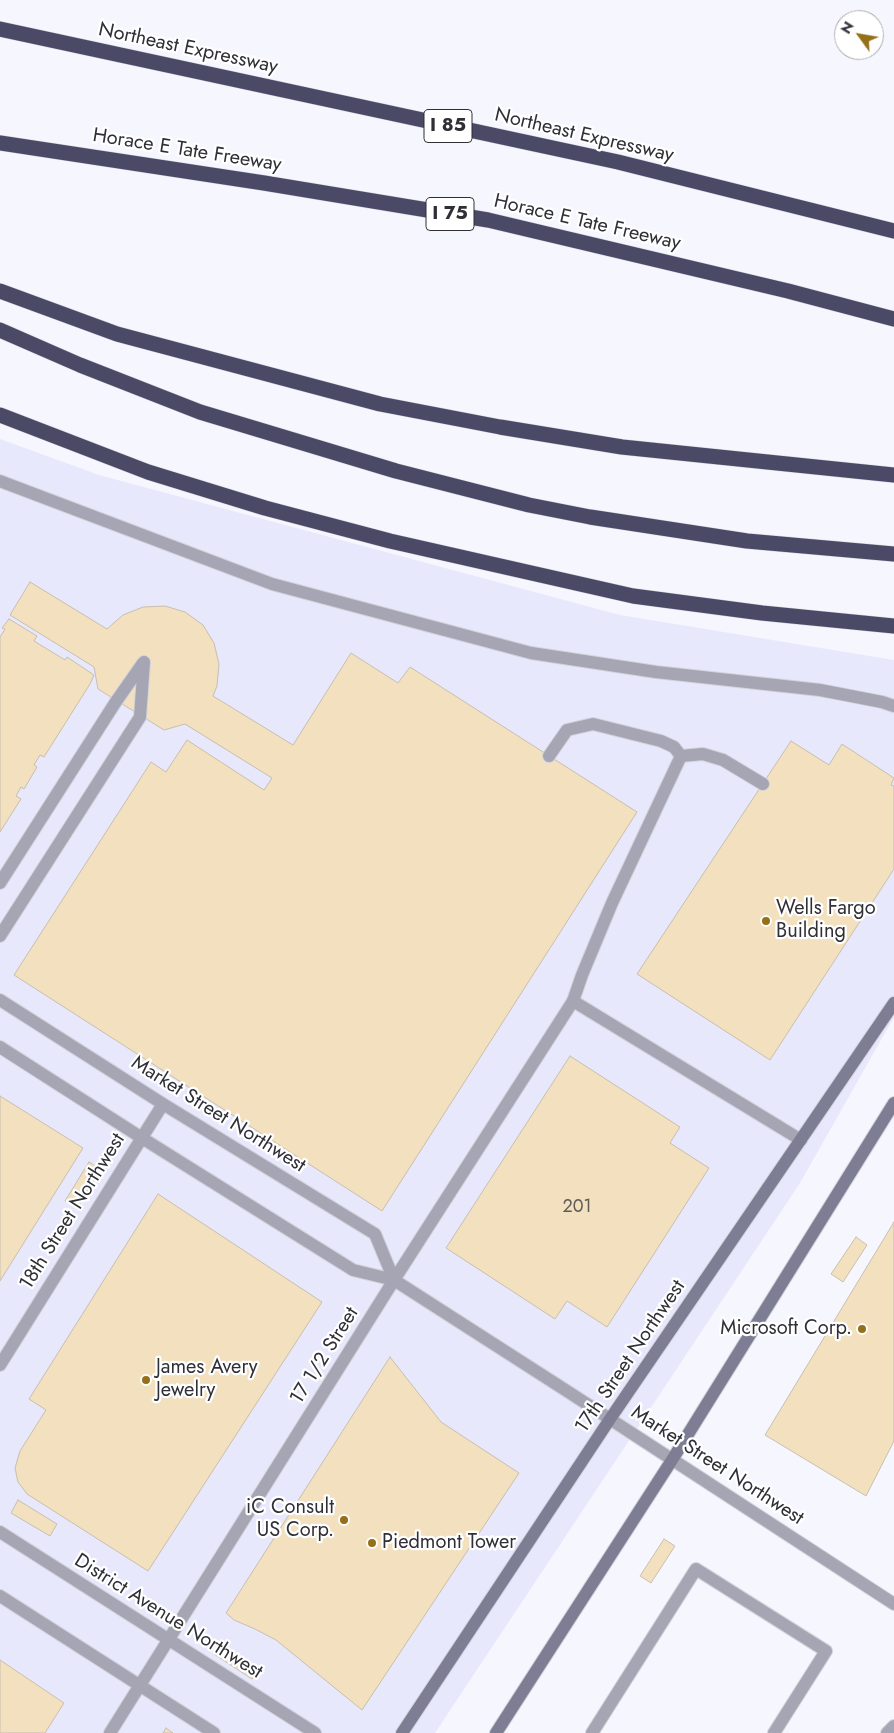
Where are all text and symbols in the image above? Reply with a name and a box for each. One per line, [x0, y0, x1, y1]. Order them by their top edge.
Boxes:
north arrow [834, 10, 884, 60]
street label: Northeast Expressway [96, 18, 280, 80]
text: N [836, 18, 859, 38]
street label: Northeast Expressway [492, 104, 676, 168]
road number: I 85 [424, 110, 472, 142]
street label: Horace E Tate Freeway [91, 124, 283, 178]
street label: Horace E Tate Freeway [491, 190, 683, 256]
road number: I 75 [426, 198, 474, 230]
place label: Wells Fargo Building [776, 897, 876, 944]
marker: Wells Fargo Building [760, 915, 772, 927]
street label: Market Street Northwest [126, 1052, 310, 1178]
street label: 18th Street Northwest [15, 1129, 131, 1295]
house number: 201 [562, 1197, 592, 1219]
street label: 17th Street Northwest [571, 1276, 691, 1438]
street label: 17 1/2 Street [286, 1303, 364, 1409]
place label: Microsoft Corp. [720, 1317, 852, 1341]
marker: Microsoft Corp. [856, 1323, 868, 1335]
place label: James Avery Jewelry [156, 1356, 258, 1403]
marker: James Avery Jewelry [140, 1374, 152, 1386]
street label: Market Street Northwest [626, 1401, 808, 1531]
place label: iC Consult US Corp. [246, 1496, 334, 1543]
marker: iC Consult US Corp. [338, 1514, 350, 1526]
place label: Piedmont Tower [382, 1531, 516, 1555]
marker: Piedmont Tower [366, 1537, 378, 1549]
street label: District Avenue Northwest [69, 1549, 267, 1685]

